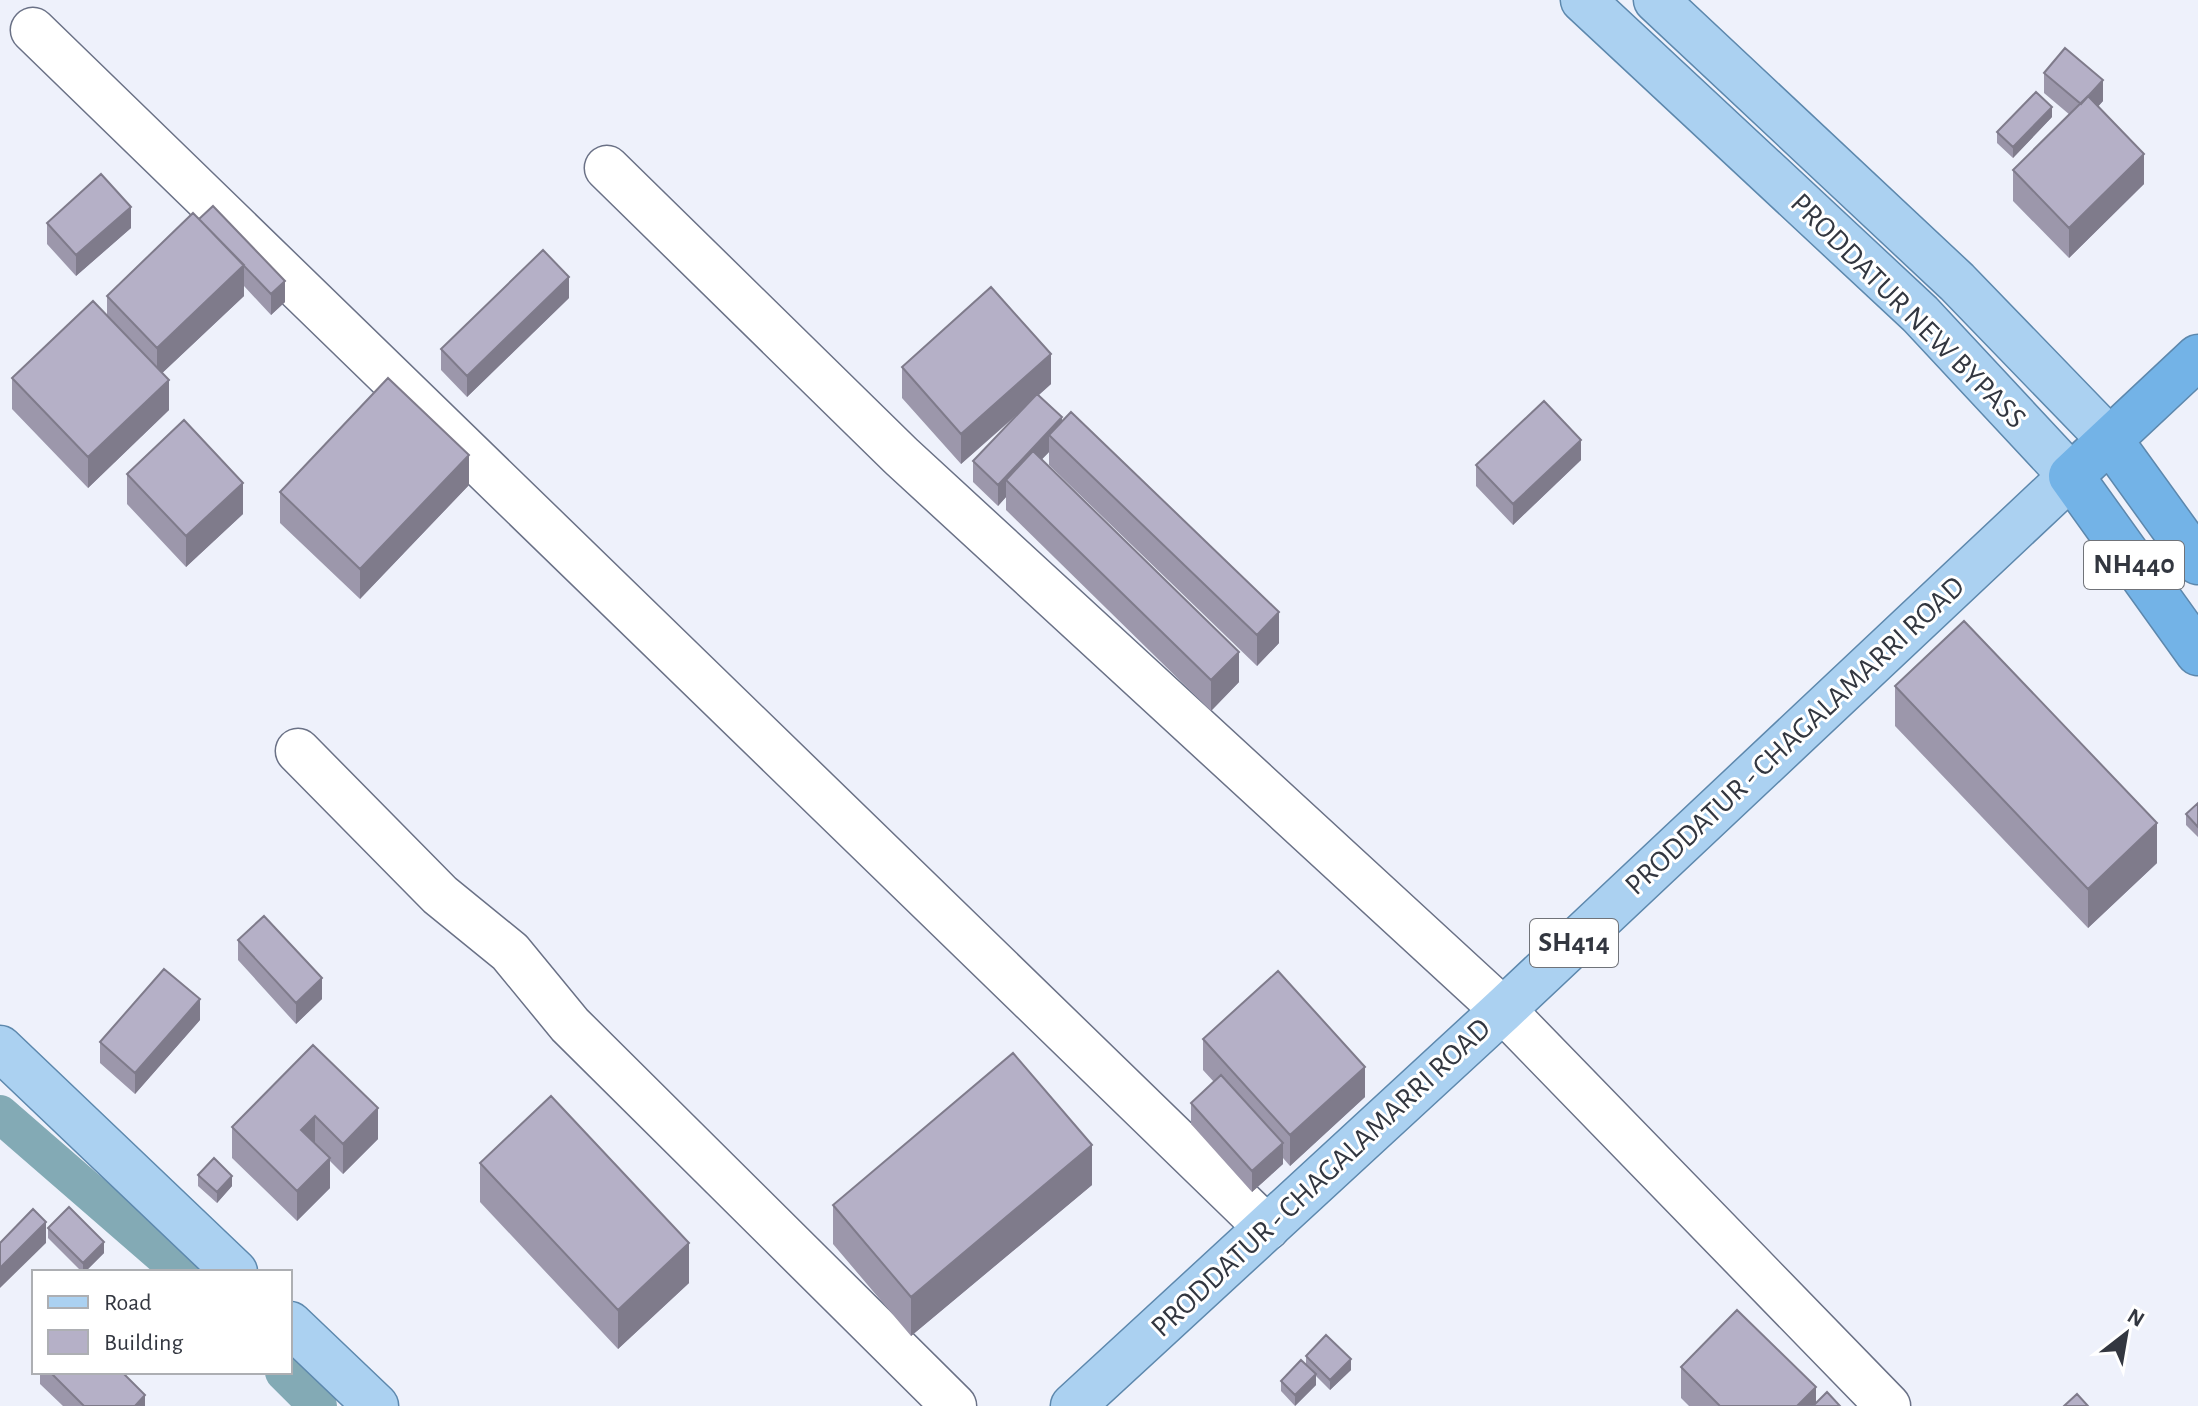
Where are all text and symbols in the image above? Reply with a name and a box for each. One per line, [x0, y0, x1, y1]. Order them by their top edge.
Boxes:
street label: PRODDATUR NEW BYPASS [1785, 188, 2031, 434]
road number: NH440 [2084, 541, 2184, 589]
street label: PRODDATUR - CHAGALAMARRI ROAD [1620, 571, 1970, 901]
road number: SH414 [1530, 919, 1618, 967]
street label: PRODDATUR - CHAGALAMARRI ROAD [1146, 1013, 1496, 1343]
legend [32, 1270, 292, 1374]
text: Road [104, 1291, 152, 1315]
north arrow [2086, 1294, 2166, 1374]
text: N [2124, 1304, 2148, 1331]
text: Building [104, 1331, 183, 1355]

